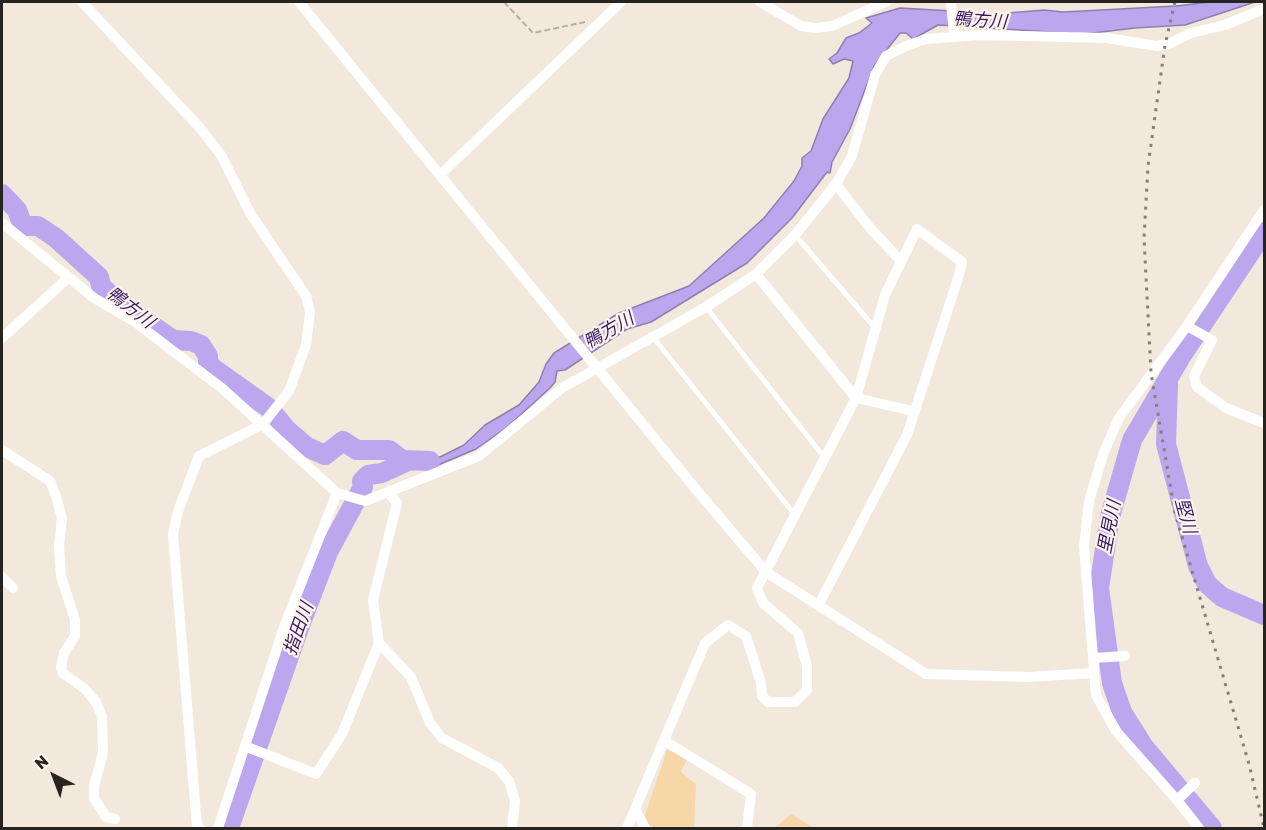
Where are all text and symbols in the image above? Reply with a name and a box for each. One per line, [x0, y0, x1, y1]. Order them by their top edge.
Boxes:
water label: 鴨方川 [952, 8, 1008, 34]
water label: 鴨方川 [102, 283, 158, 333]
water label: 鴨方川 [580, 308, 638, 354]
water label: 堅川 [1170, 496, 1200, 536]
water label: 里見川 [1094, 498, 1126, 556]
water label: 指田川 [280, 600, 318, 658]
north arrow [24, 746, 84, 806]
text: N [31, 751, 52, 773]

